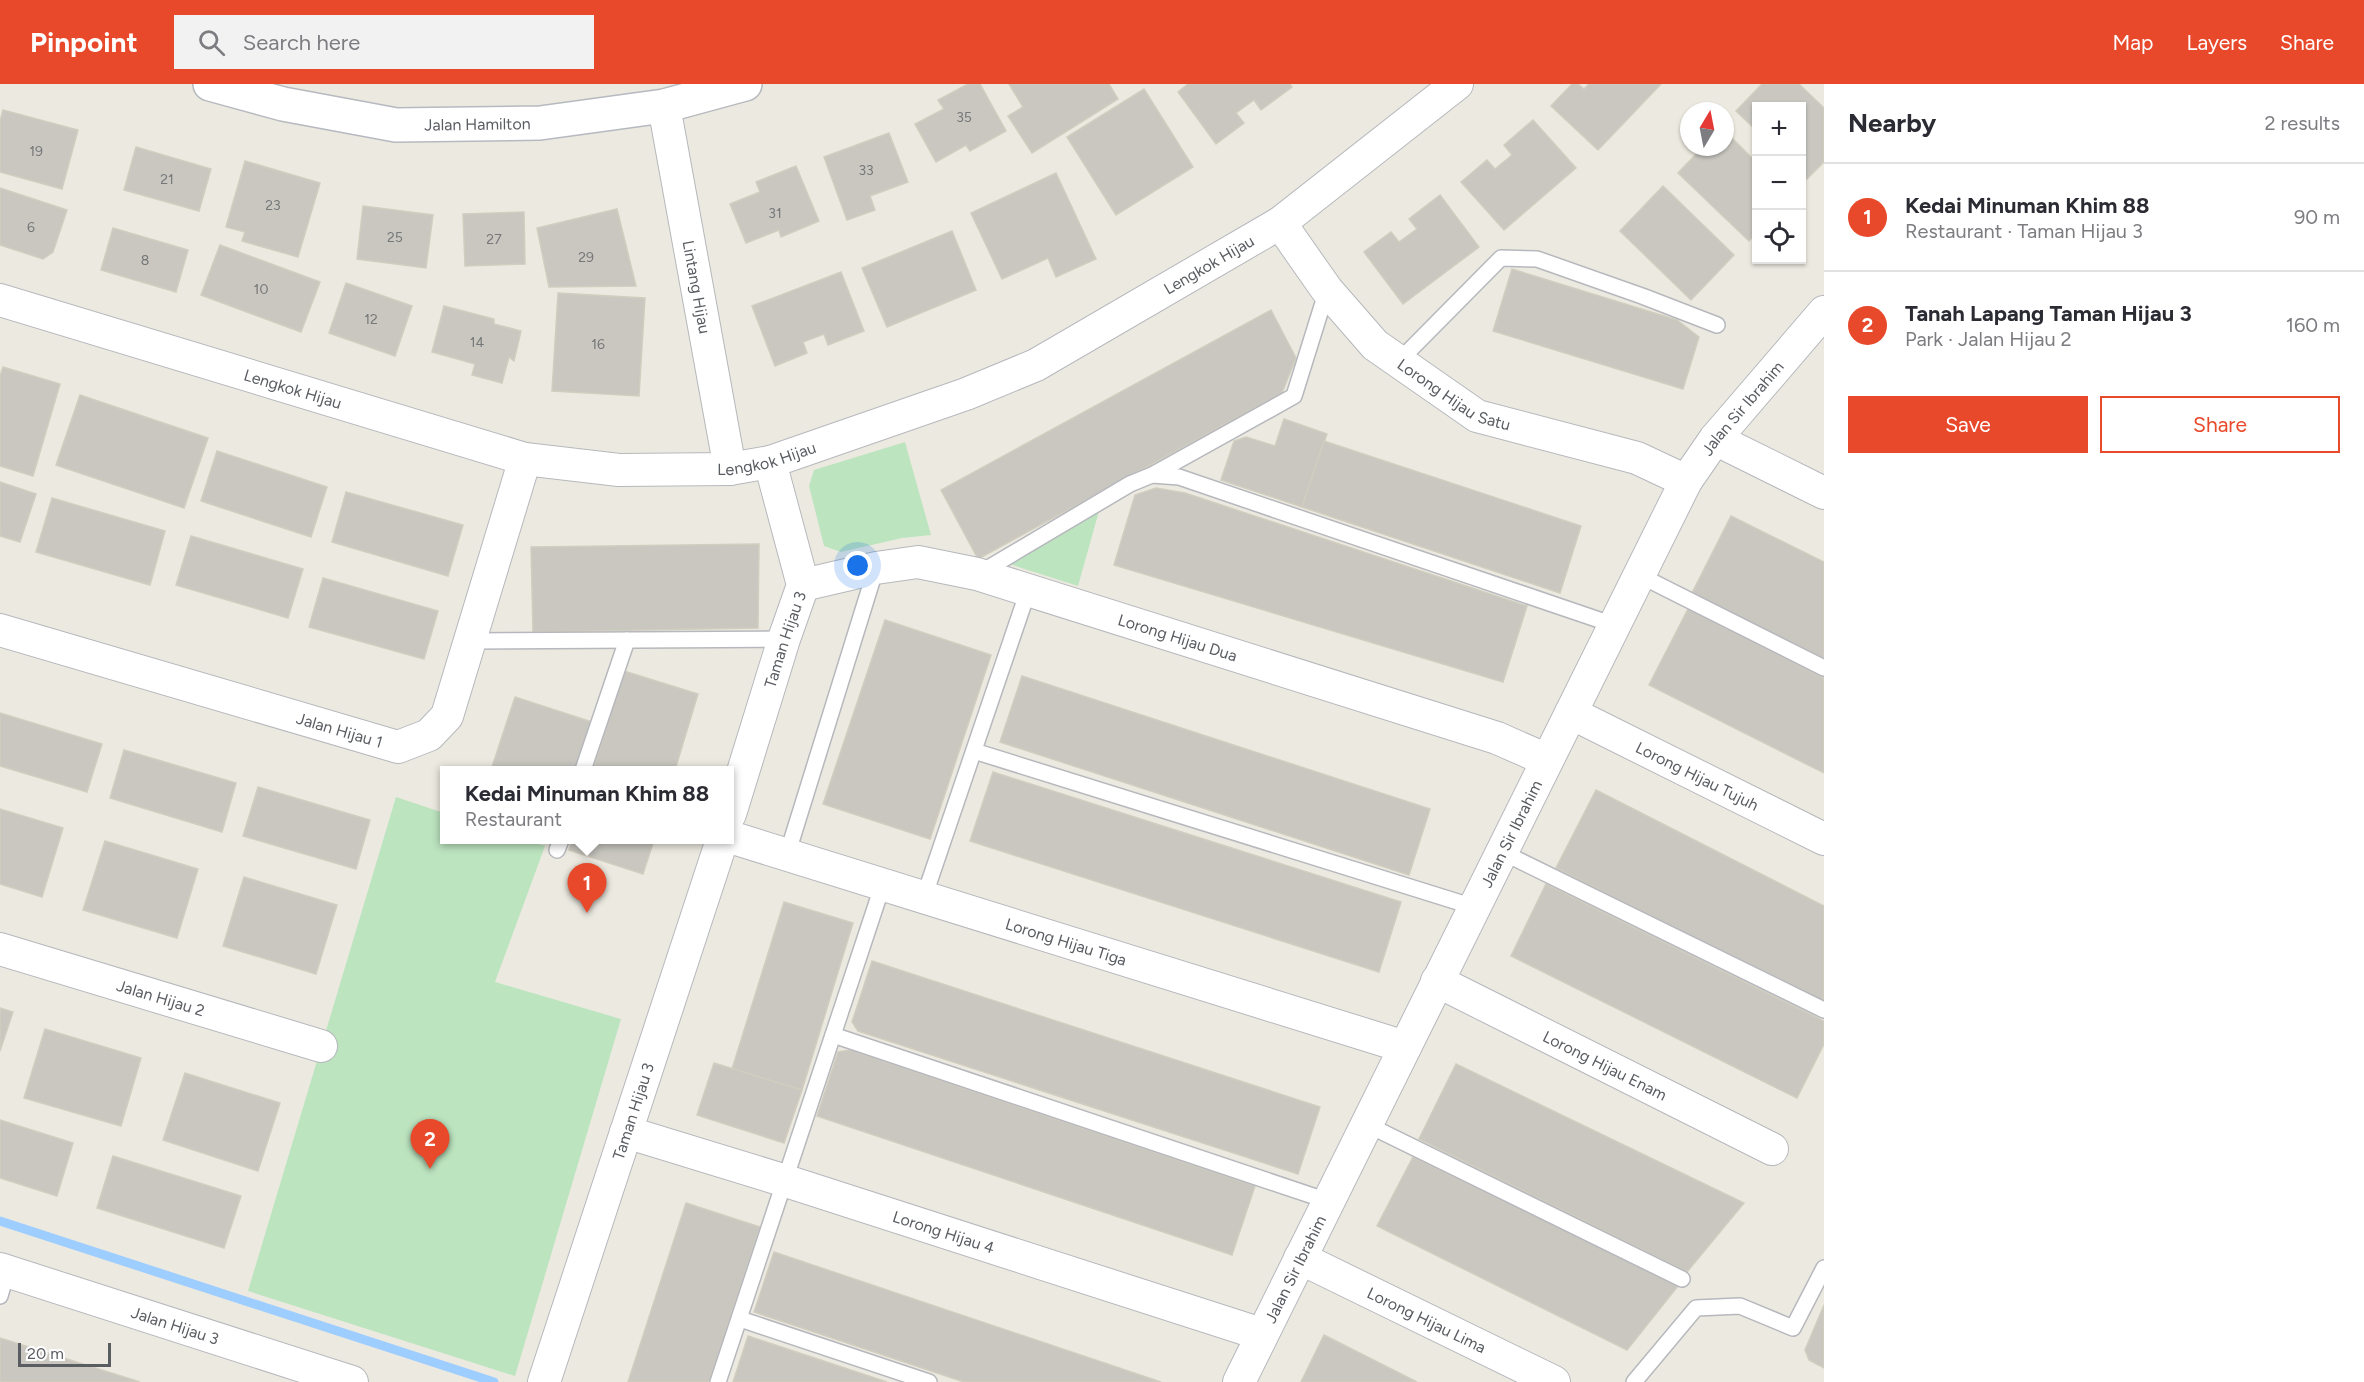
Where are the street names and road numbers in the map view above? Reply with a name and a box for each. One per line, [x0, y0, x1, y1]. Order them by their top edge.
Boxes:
street label: Jalan Hamilton [424, 114, 531, 135]
street label: Lengkok Hijau [1161, 231, 1258, 299]
street label: Lintang Hijau [679, 239, 714, 335]
street label: Lorong Hijau Satu [1394, 355, 1512, 434]
street label: Jalan Sir Ibrahim [1698, 357, 1788, 459]
street label: Lengkok Hijau [242, 365, 344, 413]
street label: Lengkok Hijau [717, 438, 818, 479]
street label: Taman Hijau 3 [761, 589, 810, 690]
street label: Lorong Hijau Dua [1116, 610, 1239, 665]
street label: Jalan Hijau 1 [294, 709, 385, 752]
street label: Lorong Hijau Tujuh [1632, 738, 1762, 815]
street label: Jalan Sir Ibrahim [1477, 777, 1546, 891]
street label: Lorong Hijau Tiga [1003, 914, 1129, 970]
street label: Jalan Hijau 2 [114, 976, 207, 1020]
street label: Lorong Hijau Enam [1540, 1027, 1670, 1105]
street label: Taman Hijau 3 [609, 1061, 658, 1162]
street label: Lorong Hijau 4 [890, 1207, 997, 1258]
street label: Jalan Sir Ibrahim [1261, 1212, 1330, 1326]
street label: Lorong Hijau Lima [1364, 1283, 1489, 1357]
street label: Jalan Hijau 3 [129, 1303, 221, 1349]

